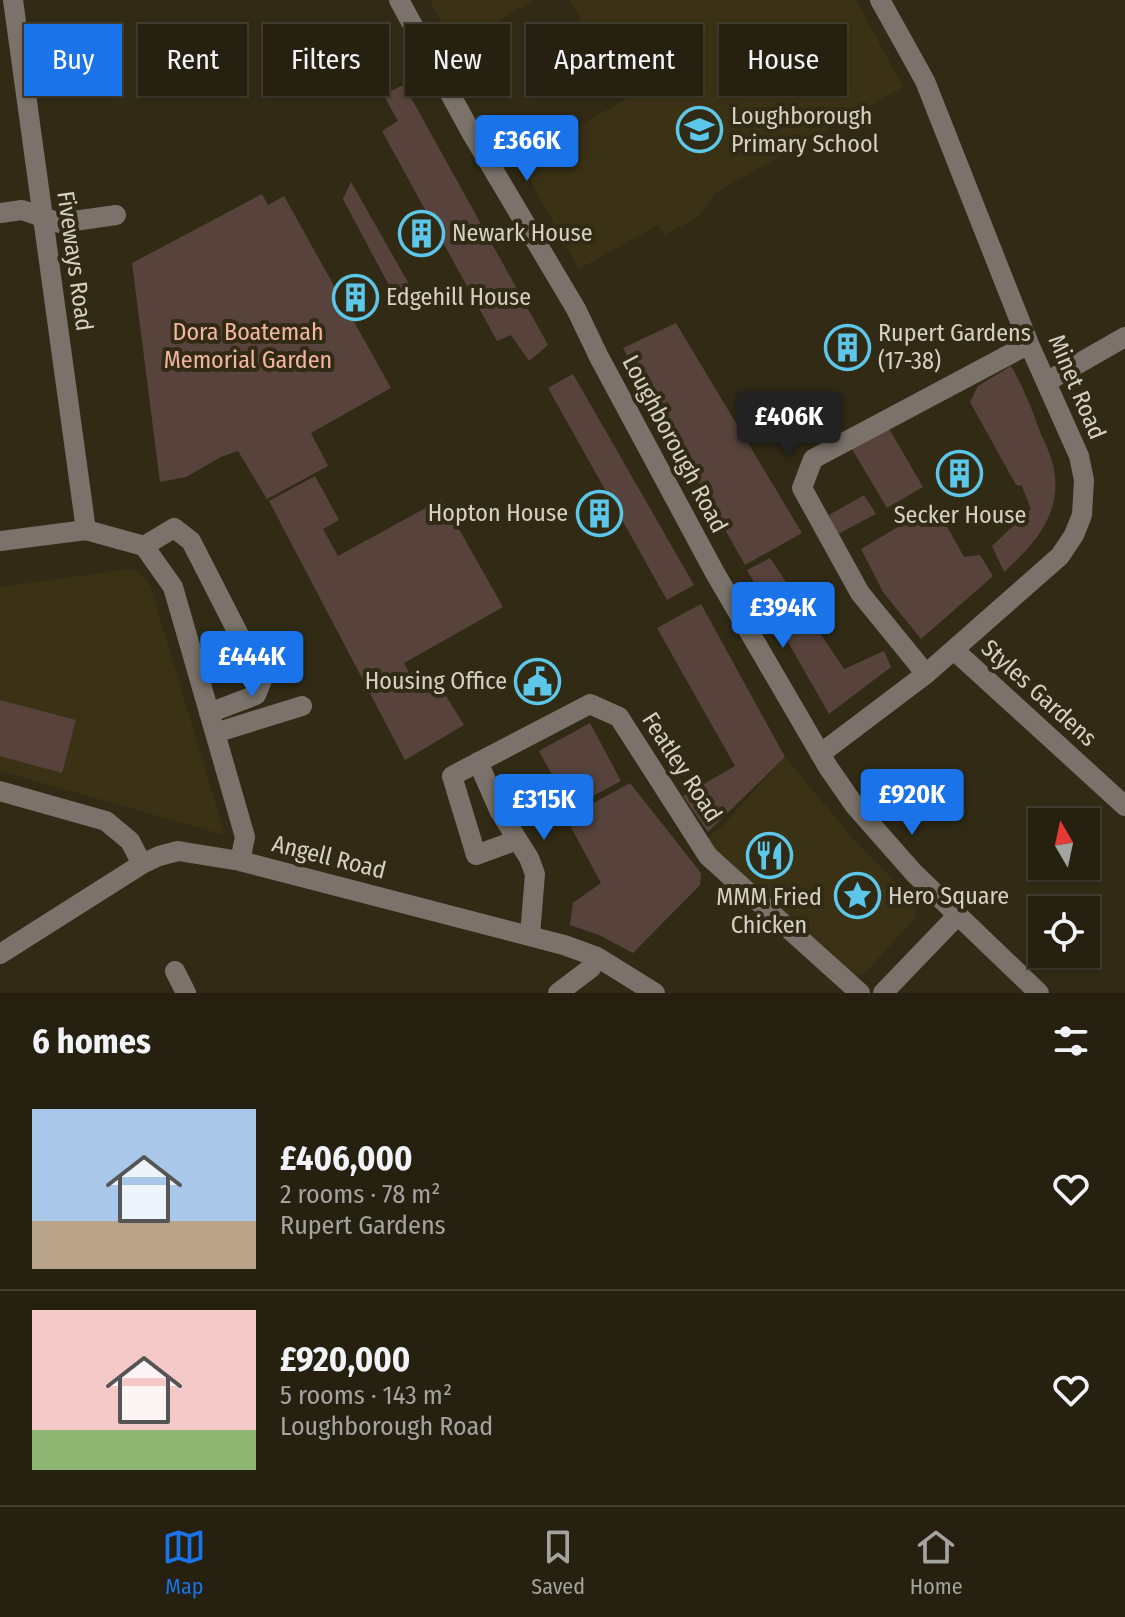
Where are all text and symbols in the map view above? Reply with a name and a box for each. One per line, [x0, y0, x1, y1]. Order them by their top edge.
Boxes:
chip: Buy [24, 24, 122, 96]
chip: Rent [138, 24, 247, 96]
chip: Filters [263, 24, 389, 96]
chip: New [405, 24, 510, 96]
chip: Apartment [526, 24, 703, 96]
chip: House [719, 24, 847, 96]
place label: Loughborough Primary School [731, 102, 879, 158]
school or university icon: Loughborough Primary School [676, 106, 724, 154]
pin: £366K [471, 115, 583, 183]
text: £366K [493, 125, 561, 156]
street label: Fiveways Road [51, 189, 99, 333]
building icon: Newark House [397, 209, 445, 257]
place label: Newark House [452, 219, 593, 247]
building icon: Edgehill House [331, 273, 379, 321]
place label: Edgehill House [386, 283, 531, 311]
park label: Dora Boatemah Memorial Garden [164, 318, 332, 374]
place label: Rupert Gardens (17-38) [878, 319, 1031, 375]
building icon: Rupert Gardens (17-38) [823, 323, 871, 371]
street label: Minet Road [1042, 331, 1112, 443]
street label: Loughborough Road [616, 351, 734, 537]
pin: £406K [733, 391, 845, 459]
text: £406K [755, 401, 823, 432]
building icon: Secker House [936, 449, 984, 497]
building icon: Hopton House [575, 489, 623, 537]
place label: Hopton House [428, 499, 568, 527]
place label: Secker House [894, 501, 1026, 529]
pin: £394K [727, 582, 839, 650]
text: £394K [750, 592, 816, 623]
pin: £444K [196, 631, 308, 699]
street label: Styles Gardens [976, 634, 1102, 752]
text: £444K [218, 641, 286, 672]
public building icon: Housing Office [514, 657, 562, 705]
place label: Housing Office [365, 667, 507, 695]
street label: Featley Road [636, 707, 728, 827]
pin: £920K [856, 769, 968, 837]
pin: £315K [488, 774, 600, 842]
text: £920K [879, 779, 945, 810]
text: £315K [512, 784, 576, 815]
north arrow [1028, 808, 1100, 880]
map controls [1028, 808, 1100, 968]
street label: Angell Road [269, 829, 389, 885]
restaurant icon: MMM Fried Chicken [745, 831, 793, 879]
place icon: Hero Square [833, 872, 881, 920]
place label: Hero Square [888, 882, 1009, 910]
place label: MMM Fried Chicken [716, 883, 822, 939]
button: locate [1028, 896, 1100, 968]
icon: filters [1049, 1019, 1093, 1063]
text: 6 homes [32, 1021, 151, 1062]
text: £406,000 [280, 1138, 413, 1179]
icon: home [96, 1141, 192, 1237]
icon: heart [1049, 1167, 1093, 1211]
text: 2 rooms · 78 m² [280, 1179, 441, 1210]
text: Rupert Gardens [280, 1210, 446, 1241]
text: £920,000 [280, 1339, 410, 1380]
icon: home [96, 1342, 192, 1438]
icon: heart [1049, 1368, 1093, 1412]
text: 5 rooms · 143 m² [280, 1380, 452, 1411]
text: Loughborough Road [280, 1411, 493, 1442]
tab: Map [162, 1525, 206, 1600]
tab: Saved [531, 1525, 585, 1600]
tab: Home [910, 1525, 963, 1600]

